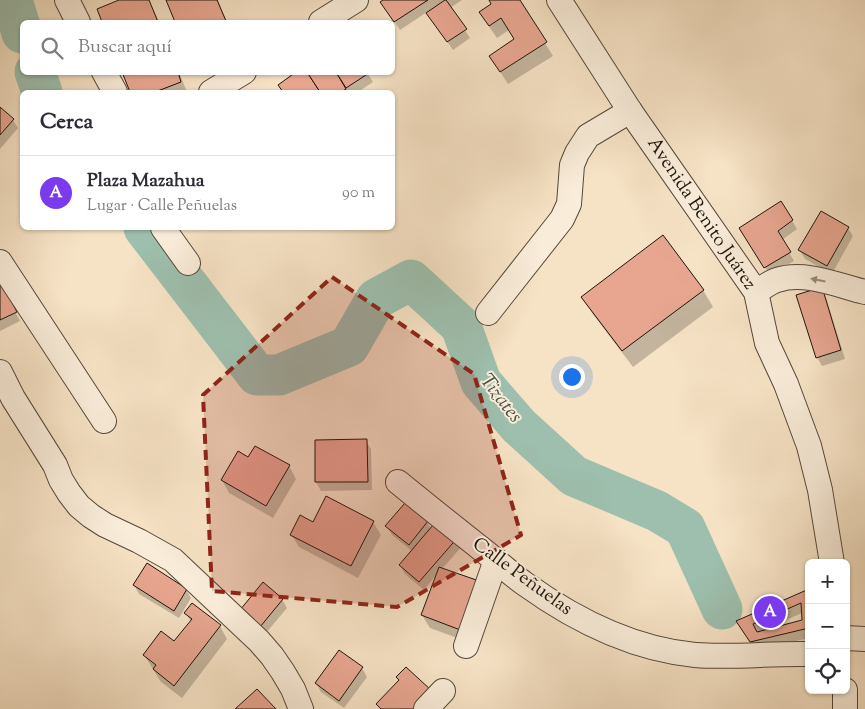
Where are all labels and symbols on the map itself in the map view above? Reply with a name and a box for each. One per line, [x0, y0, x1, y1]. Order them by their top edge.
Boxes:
street label: Avenida Benito Juárez [640, 132, 762, 296]
one-way arrow [809, 276, 825, 284]
your location [559, 364, 585, 390]
water label: Tizates [472, 368, 529, 430]
street label: Calle Peñuelas [466, 531, 578, 623]
pin: A [754, 593, 786, 631]

